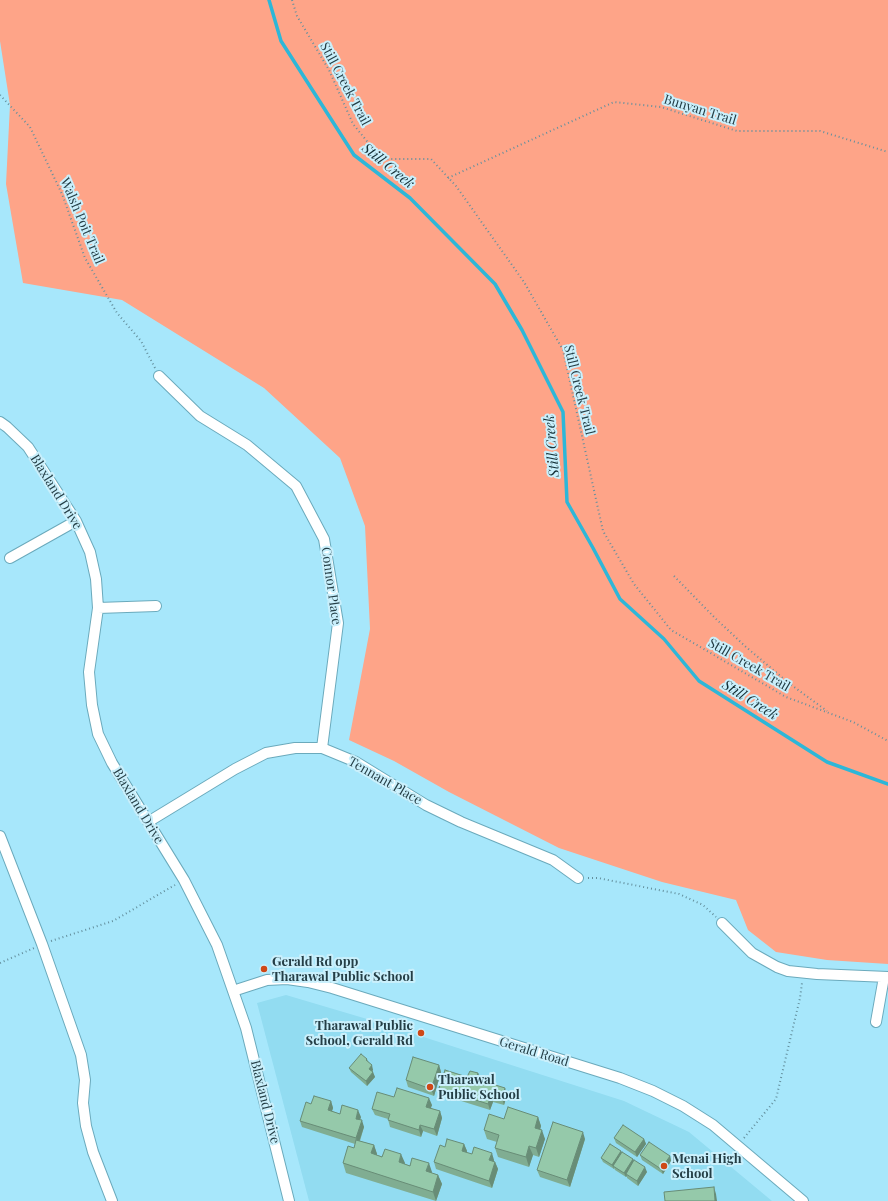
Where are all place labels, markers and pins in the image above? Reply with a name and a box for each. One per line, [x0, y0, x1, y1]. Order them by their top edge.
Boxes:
place label: Gerald Rd opp Tharawal Public School [272, 954, 414, 985]
marker: Gerald Rd opp Tharawal Public School [259, 964, 269, 974]
place label: Tharawal Public School, Gerald Rd [306, 1018, 413, 1049]
marker: Tharawal Public School, Gerald Rd [416, 1028, 426, 1038]
place label: Tharawal Public School [438, 1072, 520, 1103]
marker: Tharawal Public School [425, 1082, 435, 1092]
place label: Menai High School [672, 1151, 742, 1182]
marker: Menai High School [659, 1161, 669, 1171]

